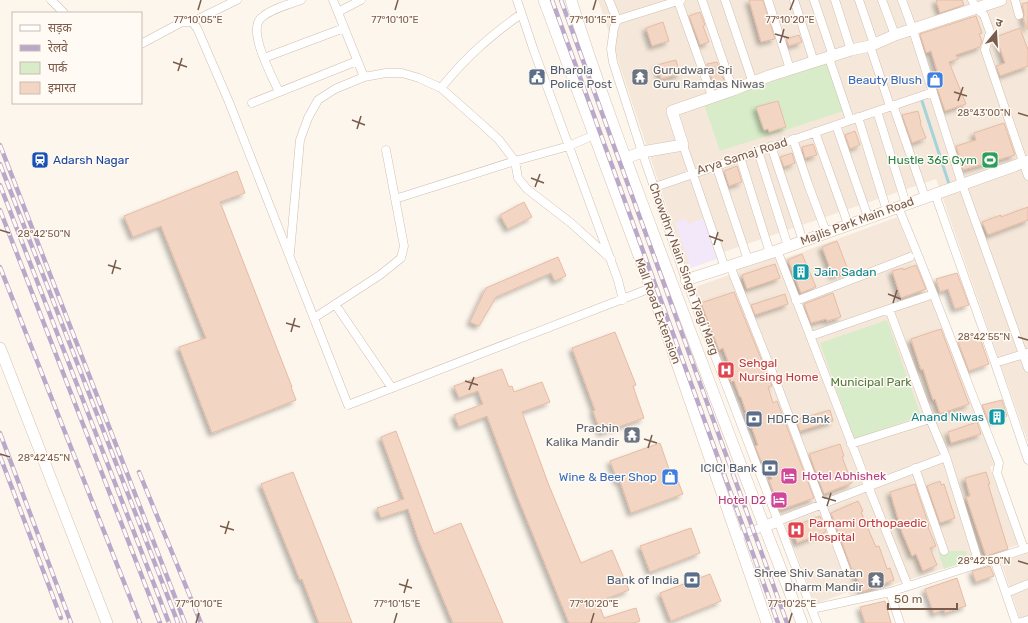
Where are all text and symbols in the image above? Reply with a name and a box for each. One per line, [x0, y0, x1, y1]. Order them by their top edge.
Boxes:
legend [12, 12, 142, 104]
north arrow [976, 12, 1016, 52]
text: 77°10'05"E [173, 14, 223, 26]
text: 77°10'10"E [371, 14, 419, 26]
text: 77°10'15"E [570, 14, 616, 26]
text: 77°10'20"E [766, 14, 814, 26]
text: उ [994, 16, 1005, 30]
text: सड़क [48, 21, 73, 35]
text: रेलवे [48, 40, 68, 55]
text: पार्क [48, 61, 68, 75]
place label: Bharola Police Post [550, 63, 612, 91]
place label: Gurudwara Sri Guru Ramdas Niwas [653, 63, 765, 91]
public building icon: Bharola Police Post [527, 67, 547, 87]
temple icon: Gurudwara Sri Guru Ramdas Niwas [630, 67, 650, 87]
shop icon: Beauty Blush [925, 70, 945, 90]
place label: Beauty Blush [848, 73, 922, 87]
text: इमारत [48, 81, 77, 95]
text: 28°43'00"N [957, 107, 1011, 119]
street label: Arya Samaj Road [695, 135, 789, 177]
station icon: Adarsh Nagar [30, 150, 50, 170]
sports icon: Hustle 365 Gym [980, 150, 1000, 170]
place label: Adarsh Nagar [53, 153, 129, 167]
place label: Hustle 365 Gym [888, 153, 977, 167]
street label: Chowdhry Nain Singh Tyagi Marg [646, 181, 722, 357]
street label: Majlis Park Main Road [798, 194, 916, 248]
text: 28°42'50"N [18, 228, 71, 240]
street label: Mall Road Extension [632, 256, 684, 366]
building icon: Jain Sadan [791, 262, 811, 282]
place label: Jain Sadan [814, 265, 876, 279]
text: 28°42'55"N [958, 331, 1010, 343]
place label: Sehgal Nursing Home [739, 356, 819, 384]
hospital icon: Sehgal Nursing Home [716, 360, 736, 380]
park label: Municipal Park [830, 375, 912, 389]
building icon: Anand Niwas [987, 407, 1007, 427]
bank icon: HDFC Bank [744, 409, 764, 429]
place label: Anand Niwas [911, 410, 984, 424]
place label: HDFC Bank [767, 412, 831, 426]
place label: Prachin Kalika Mandir [546, 421, 619, 449]
temple icon: Prachin Kalika Mandir [622, 425, 642, 445]
text: 28°42'45"N [18, 452, 70, 464]
bank icon: ICICI Bank [760, 458, 780, 478]
place label: ICICI Bank [700, 461, 758, 475]
hotel icon: Hotel Abhishek [779, 466, 799, 486]
shop icon: Wine & Beer Shop [660, 467, 680, 487]
place label: Hotel Abhishek [802, 469, 887, 483]
place label: Wine & Beer Shop [559, 470, 657, 484]
hotel icon: Hotel D2 [769, 490, 789, 510]
place label: Hotel D2 [718, 493, 766, 507]
place label: Parnami Orthopaedic Hospital [809, 516, 927, 544]
hospital icon: Parnami Orthopaedic Hospital [786, 520, 806, 540]
text: 28°42'50"N [958, 555, 1011, 567]
place label: Shree Shiv Sanatan Dharm Mandir [754, 566, 863, 594]
bank icon: Bank of India [682, 570, 702, 590]
temple icon: Shree Shiv Sanatan Dharm Mandir [866, 570, 886, 590]
place label: Bank of India [607, 573, 679, 587]
scale bar [888, 585, 957, 611]
text: 50 m [894, 592, 922, 606]
text: 77°10'10"E [175, 598, 223, 610]
text: 77°10'15"E [374, 598, 420, 610]
text: 77°10'20"E [570, 598, 618, 610]
text: 77°10'25"E [768, 598, 816, 610]

